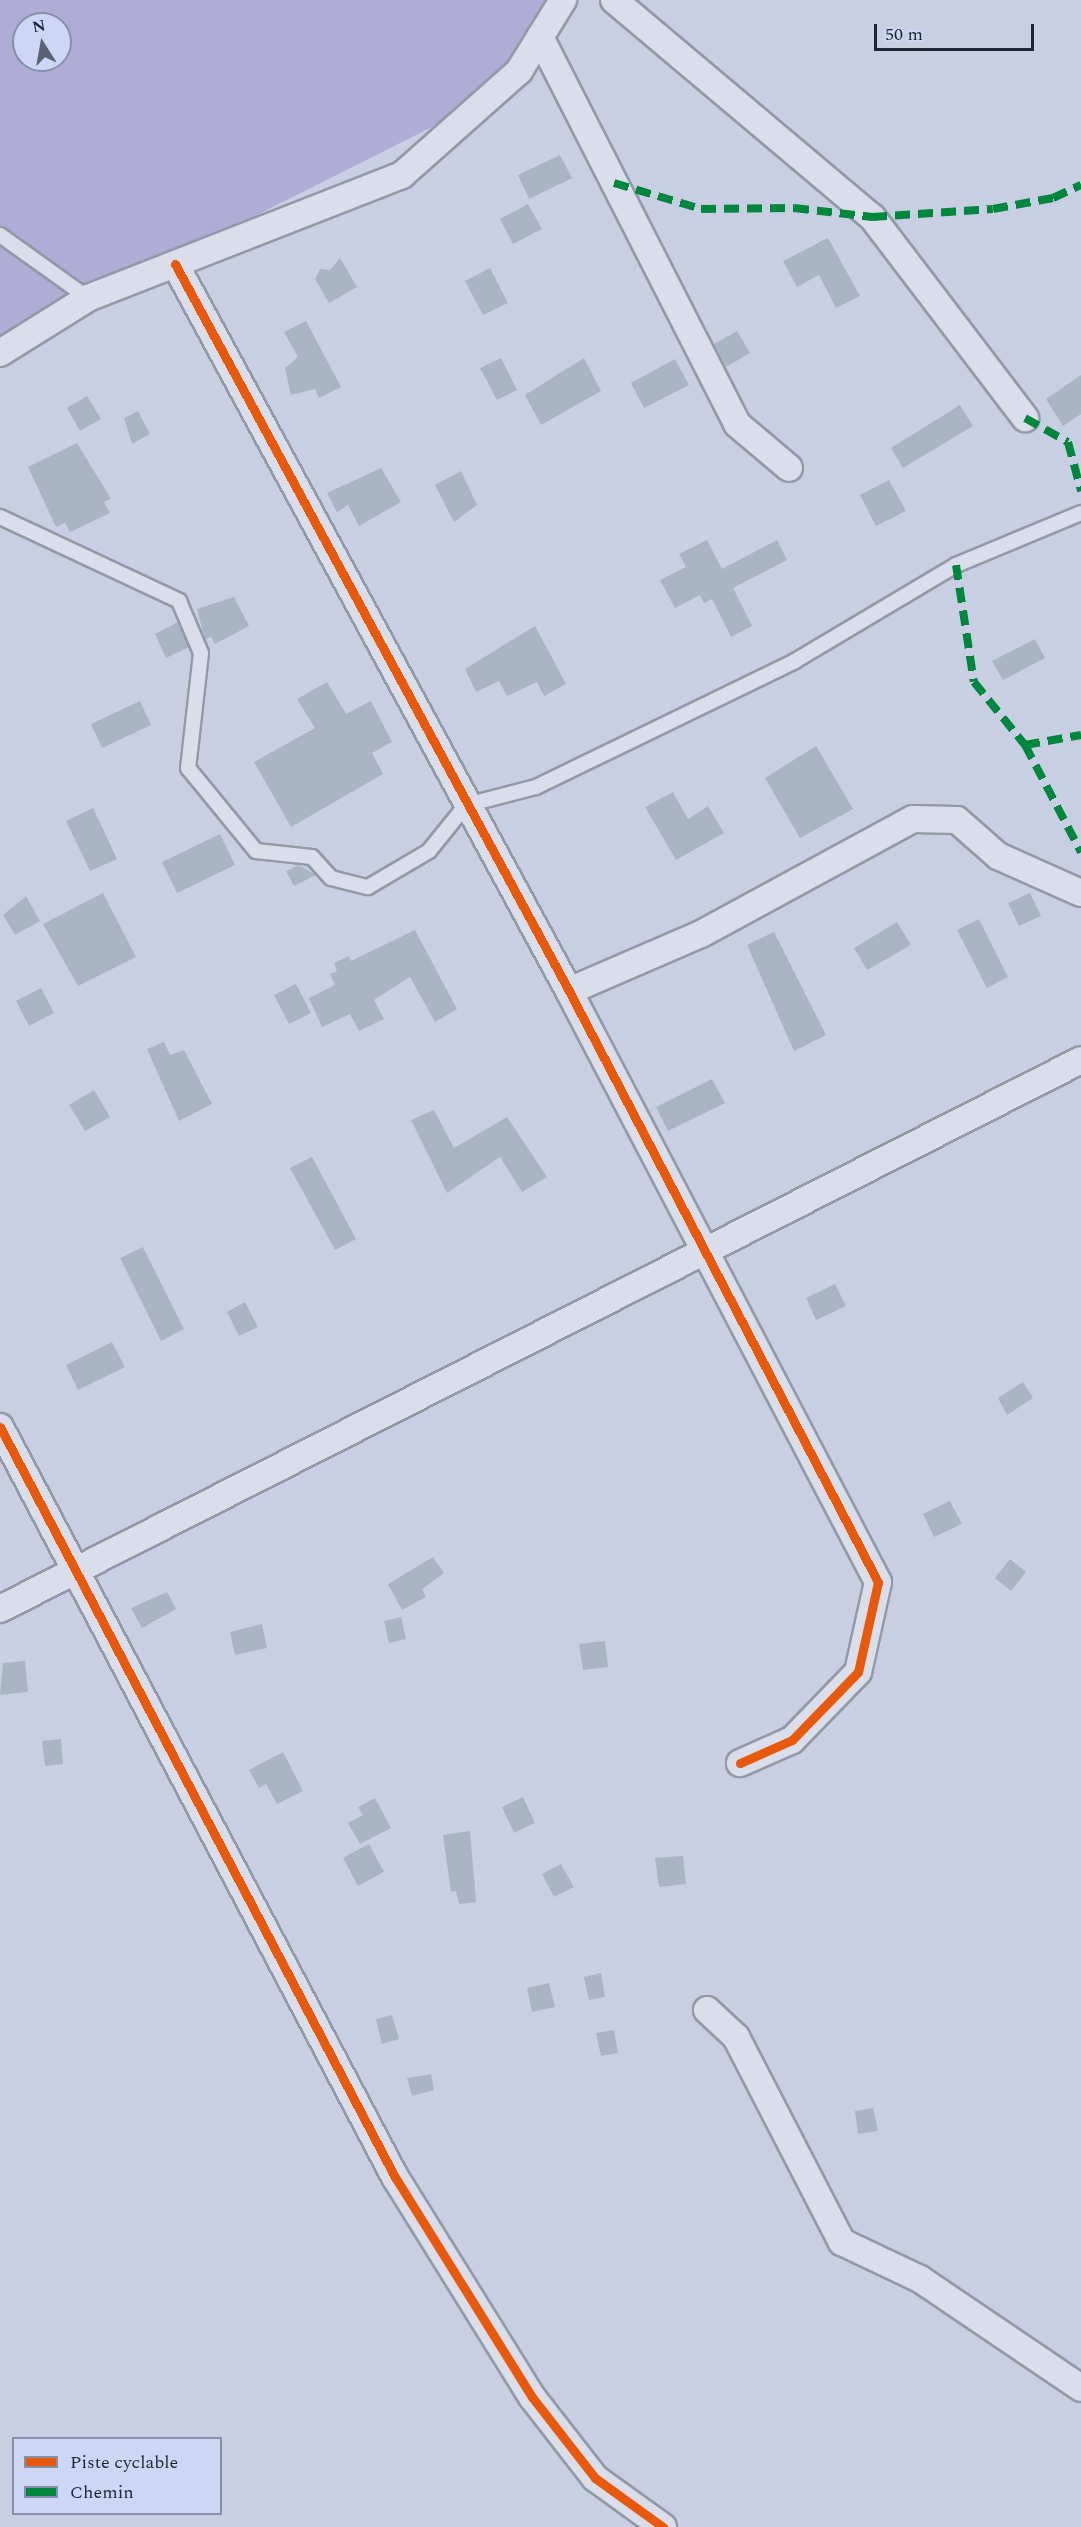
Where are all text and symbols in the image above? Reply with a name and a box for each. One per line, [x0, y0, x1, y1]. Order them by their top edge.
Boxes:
north arrow [12, 12, 72, 72]
scale bar [877, 12, 1038, 50]
text: N [30, 13, 48, 39]
text: 50 m [885, 21, 923, 48]
legend [12, 2437, 222, 2515]
text: Piste cyclable [70, 2449, 178, 2476]
text: Chemin [70, 2479, 134, 2506]

